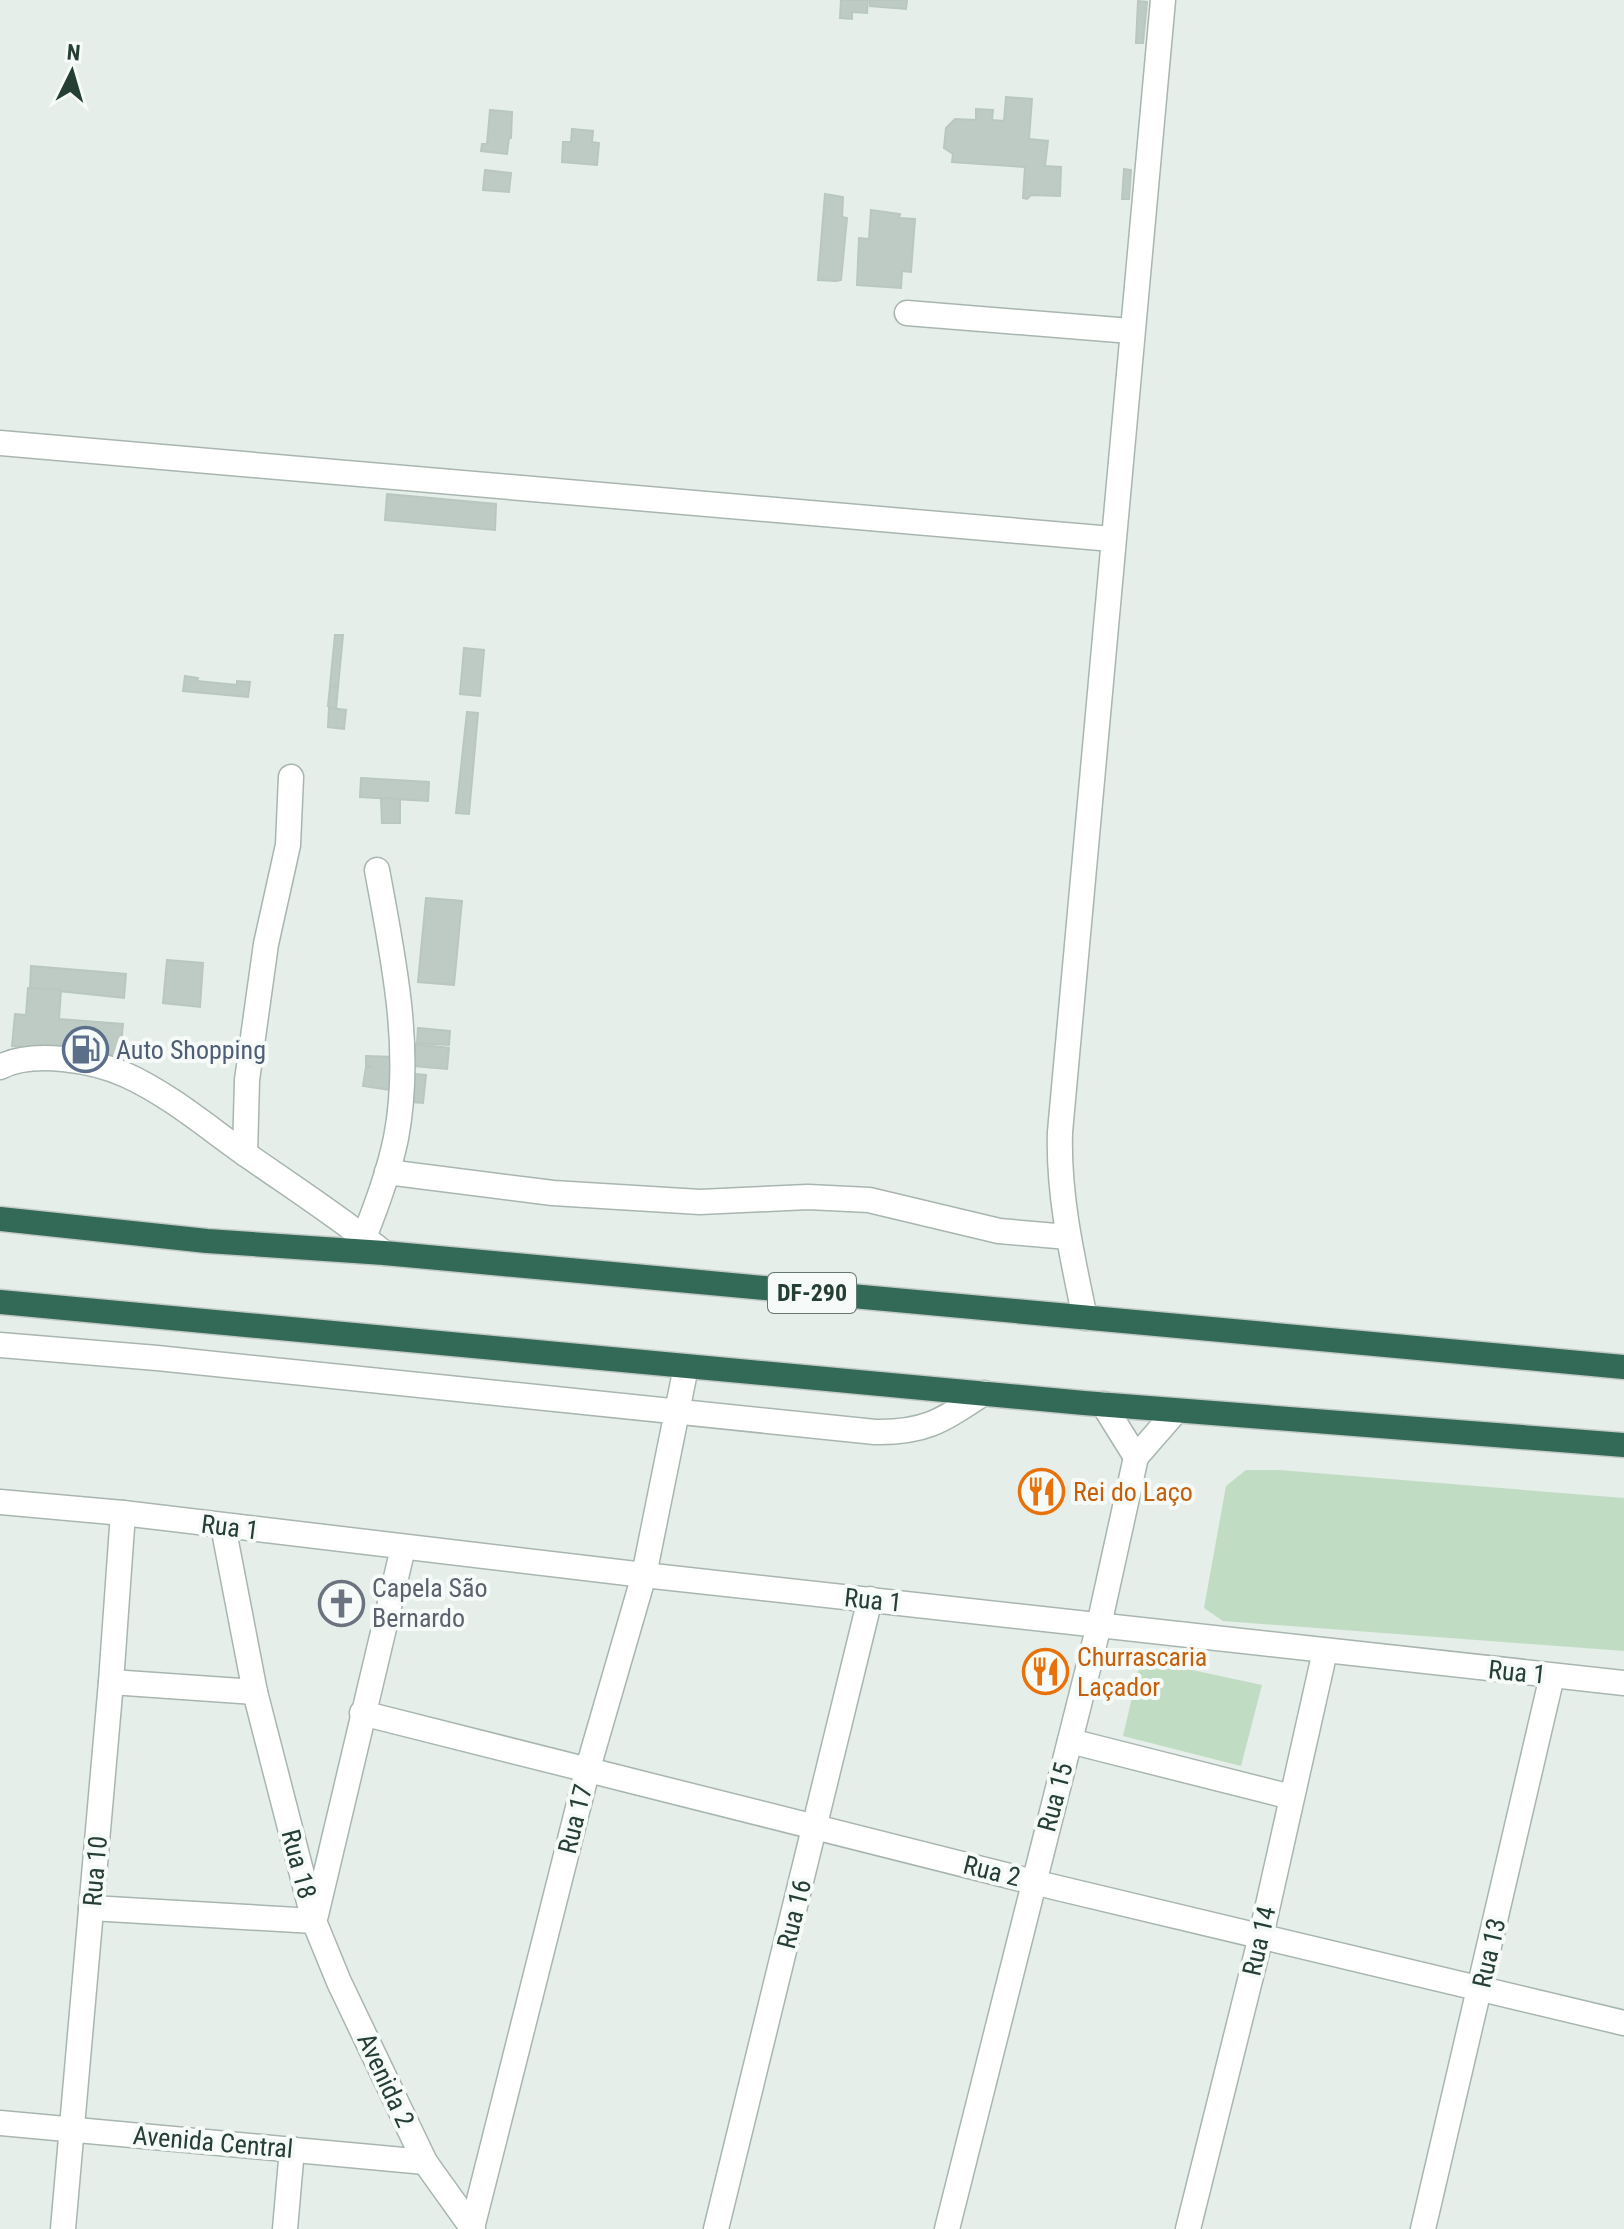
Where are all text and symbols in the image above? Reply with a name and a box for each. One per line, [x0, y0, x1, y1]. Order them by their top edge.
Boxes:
north arrow [32, 32, 112, 112]
text: N [66, 40, 82, 66]
fuel station icon: Auto Shopping [61, 1026, 109, 1074]
place label: Auto Shopping [116, 1035, 266, 1065]
road number: DF-290 [768, 1273, 856, 1313]
restaurant icon: Rei do Laço [1018, 1468, 1066, 1516]
place label: Rei do Laço [1073, 1477, 1193, 1507]
street label: Rua 1 [200, 1509, 260, 1545]
place label: Capela São Bernardo [372, 1573, 488, 1633]
church icon: Capela São Bernardo [317, 1579, 365, 1627]
street label: Rua 1 [843, 1582, 903, 1618]
place label: Churrascaria Laçador [1077, 1642, 1207, 1702]
restaurant icon: Churrascaria Laçador [1022, 1648, 1070, 1696]
street label: Rua 1 [1487, 1654, 1547, 1690]
street label: Rua 15 [1031, 1759, 1079, 1835]
street label: Rua 17 [552, 1781, 598, 1857]
street label: Rua 18 [275, 1826, 323, 1902]
street label: Rua 10 [77, 1835, 113, 1907]
street label: Rua 2 [960, 1849, 1024, 1893]
street label: Rua 16 [771, 1876, 817, 1952]
street label: Rua 14 [1236, 1903, 1282, 1979]
street label: Rua 13 [1466, 1915, 1512, 1991]
street label: Avenida 2 [351, 2028, 421, 2132]
street label: Avenida Central [132, 2120, 294, 2164]

